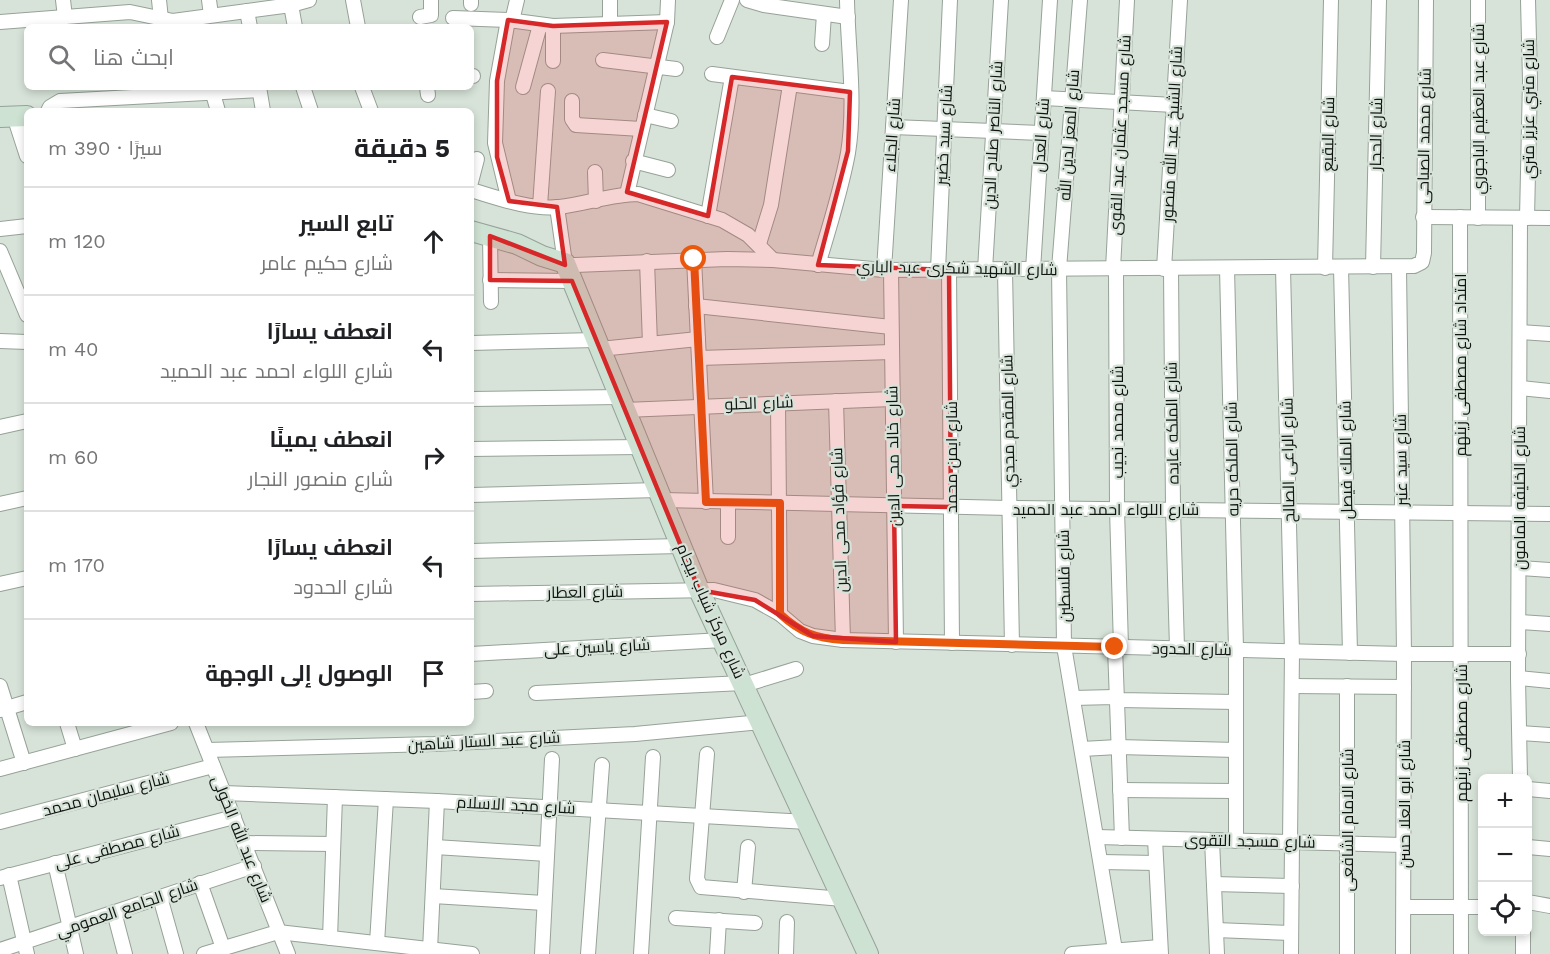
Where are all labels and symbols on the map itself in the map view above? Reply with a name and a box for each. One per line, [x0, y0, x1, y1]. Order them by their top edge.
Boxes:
street label: شارع عبد العظيم الباجوري [1469, 23, 1492, 195]
street label: شارع مسجد عثمان عبد القوى [1105, 34, 1137, 236]
street label: شارع متري عزيز متري [1519, 39, 1542, 179]
street label: شارع الشيخ عبد الله منصور [1157, 46, 1188, 223]
street label: شارع الناصر صلاح الدين [980, 60, 1008, 210]
street label: شارع محمد الصباحى [1413, 68, 1437, 204]
street label: شارع المعز لدين الله [1054, 69, 1085, 201]
street label: شارع سيد خضير [932, 84, 958, 187]
street label: شارع البقيع [1318, 96, 1340, 172]
street label: شارع الجلاء [880, 97, 906, 173]
street label: شارع العدل [1029, 97, 1055, 173]
street label: شارع الحجار [1366, 97, 1388, 172]
route start [680, 245, 706, 271]
street label: شارع الشهيد شكرى عبد الباري [856, 257, 1058, 283]
street label: امتداد شارع مصطفى زينهم [1451, 273, 1472, 457]
street label: شارع المقدم مجدي [997, 354, 1023, 488]
street label: شارع الملكه عايده [1161, 362, 1185, 484]
street label: شارع محمد نجيب [1108, 366, 1129, 478]
street label: شارع خالد محى الدين [882, 385, 906, 527]
street label: شارع الحلو [724, 392, 794, 416]
street label: شارع الراعى الصالح [1277, 397, 1301, 523]
street label: شارع الملك فيصل [1335, 400, 1359, 519]
street label: شارع ايمن محمد [942, 401, 963, 513]
street label: شارع الملكه حريه [1222, 402, 1244, 516]
street label: شارع سيد عنبر [1391, 414, 1413, 507]
street label: شارع الخليفه المامون [1510, 426, 1531, 570]
street label: شارع فؤاد محى الدين [827, 447, 853, 593]
street label: شارع اللواء احمد عبد الحميد [1013, 500, 1199, 521]
street label: شارع فلسطين [1054, 529, 1076, 623]
street label: شارع مركز شباب بيجام [671, 540, 749, 682]
street label: شارع العطار [546, 582, 623, 604]
route end [1101, 633, 1127, 659]
street label: شارع ياسين على [543, 635, 651, 661]
street label: شارع الحدود [1152, 639, 1232, 661]
street label: شارع مصطفى زينهم [1452, 664, 1473, 802]
street label: شارع عبد الستار شاهين [407, 728, 561, 756]
street label: شارع ابو العلا حسن [1395, 740, 1416, 868]
street label: شارع الامام الشافعى [1338, 749, 1359, 891]
street label: شارع سليمان محمد [41, 768, 172, 822]
street label: شارع عبد الله الخولى [206, 772, 277, 906]
street label: شارع مجد الاسلام [456, 792, 576, 820]
street label: شارع مصطفى على [52, 821, 182, 875]
street label: شارع مسجد التقوى [1184, 830, 1316, 854]
street label: شارع الجامع العمومي [54, 875, 202, 945]

